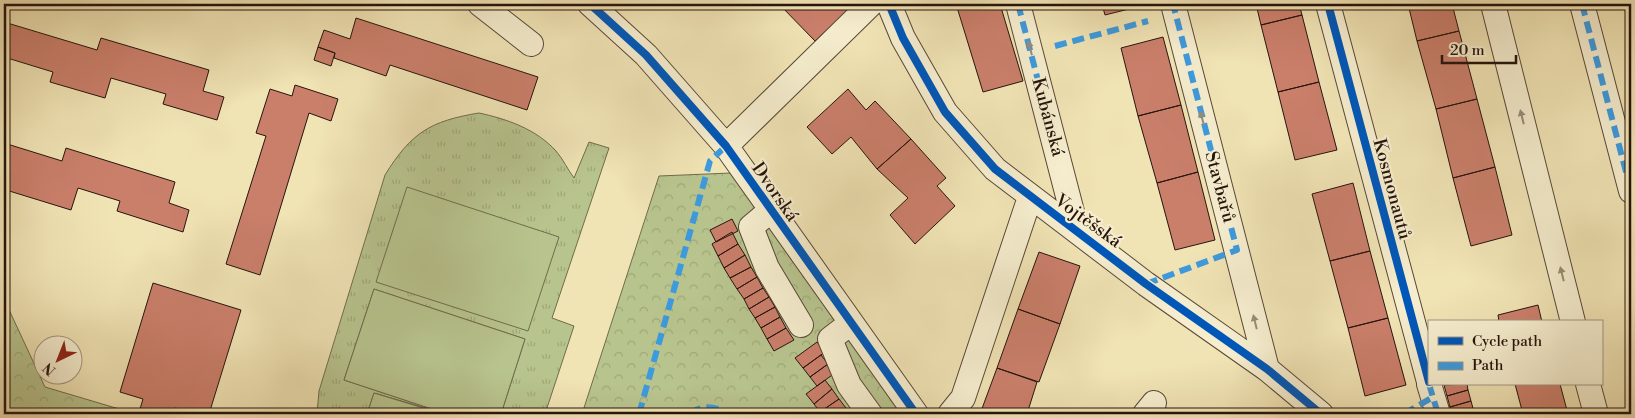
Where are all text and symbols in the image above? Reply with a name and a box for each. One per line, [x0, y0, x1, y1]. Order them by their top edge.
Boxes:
scale bar [1442, 32, 1516, 64]
one-way arrow [1026, 40, 1034, 55]
text: 20 m [1450, 41, 1485, 60]
street label: Kubánská [1026, 75, 1070, 160]
one-way arrow [1518, 109, 1526, 124]
one-way arrow [1198, 111, 1206, 126]
street label: Kosmonautů [1367, 136, 1417, 243]
street label: Stavbařů [1199, 149, 1241, 226]
street label: Dvorská [746, 158, 804, 227]
street label: Vojtěšská [1049, 188, 1127, 254]
one-way arrow [1558, 267, 1566, 282]
one-way arrow [1251, 315, 1259, 330]
legend [1428, 320, 1602, 386]
text: Cycle path [1472, 332, 1542, 351]
north arrow [32, 336, 82, 386]
text: Path [1472, 356, 1504, 375]
text: N [40, 358, 60, 379]

